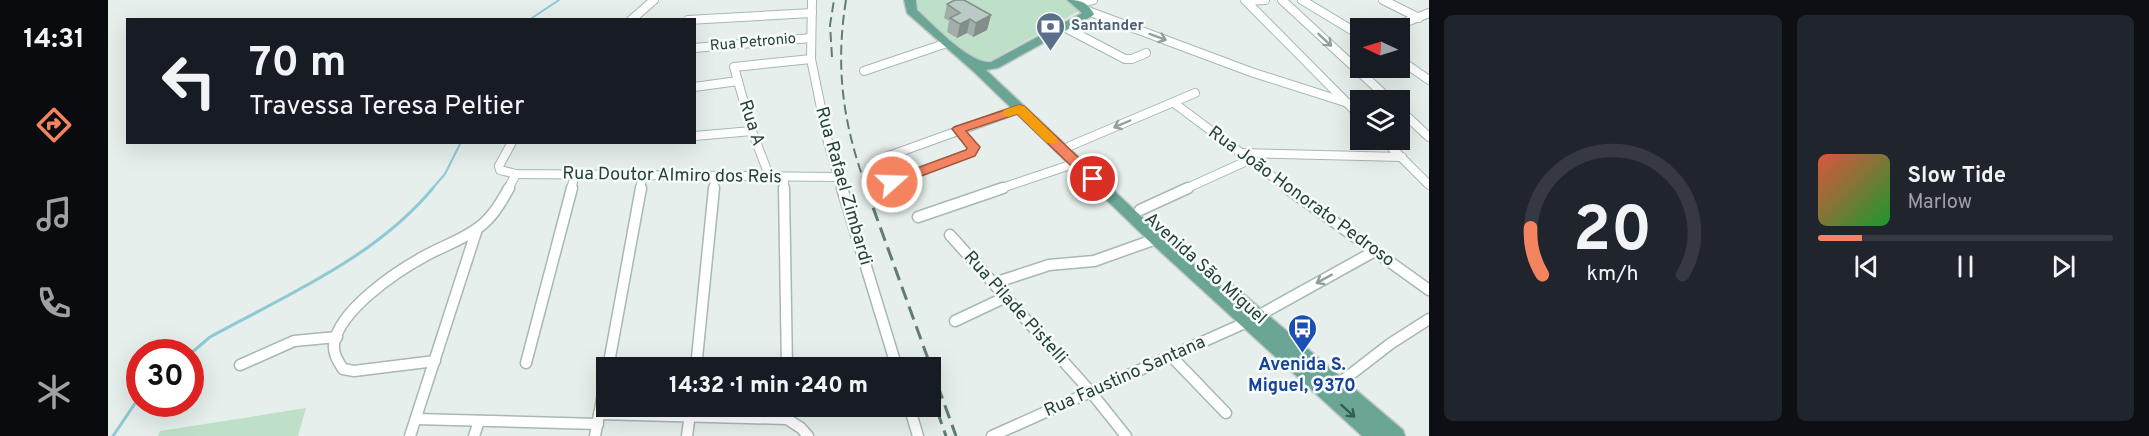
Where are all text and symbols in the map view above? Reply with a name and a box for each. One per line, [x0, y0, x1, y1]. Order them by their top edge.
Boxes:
bank icon: Santander [1034, 10, 1066, 52]
place label: Santander [1071, 17, 1145, 36]
north arrow [1350, 18, 1410, 78]
map controls [1350, 18, 1410, 150]
text: 14:31 [23, 23, 85, 57]
street label: Rua Petronio [709, 30, 797, 56]
one-way arrow [1148, 32, 1167, 43]
one-way arrow [1317, 33, 1332, 47]
text: 70 m [249, 38, 347, 91]
icon: left [150, 42, 228, 120]
text: Travessa Teresa Peltier [249, 90, 525, 124]
button: layers [1350, 90, 1410, 150]
street label: Rua A [733, 97, 769, 149]
icon: directions [33, 104, 75, 146]
street label: Rua Rafael Zimbardi [809, 104, 877, 268]
one-way arrow [1113, 119, 1132, 130]
street label: Rua João Honorato Pedroso [1203, 122, 1399, 272]
position arrow [860, 150, 924, 214]
pin [1067, 153, 1118, 204]
icon: arrive [1076, 162, 1109, 195]
street label: Rua Doutor Almiro dos Reis [562, 163, 782, 189]
text: Slow Tide [1908, 163, 2006, 190]
text: Marlow [1908, 190, 1972, 216]
icon: music [33, 193, 75, 235]
text: 20 [1573, 194, 1652, 273]
street label: Avenida São Miguel [1139, 208, 1271, 330]
street label: Rua Pilade Pistelli [958, 247, 1072, 369]
icon: previous [1850, 250, 1883, 283]
icon: pause [1949, 250, 1982, 283]
icon: next [2047, 250, 2080, 283]
text: km/h [1587, 261, 1639, 288]
one-way arrow [1316, 273, 1333, 285]
icon: phone [33, 282, 75, 324]
bus stop icon: Avenida S. Miguel, 9370 [1286, 312, 1318, 354]
street label: Rua Faustino Santana [1041, 331, 1209, 423]
speed limit sign: 30 [126, 339, 204, 417]
place label: Avenida S. Miguel, 9370 [1248, 354, 1356, 398]
icon: climate [33, 371, 75, 413]
text: 14:32 · 1 min · 240 m [669, 373, 868, 400]
one-way arrow [1340, 404, 1355, 418]

